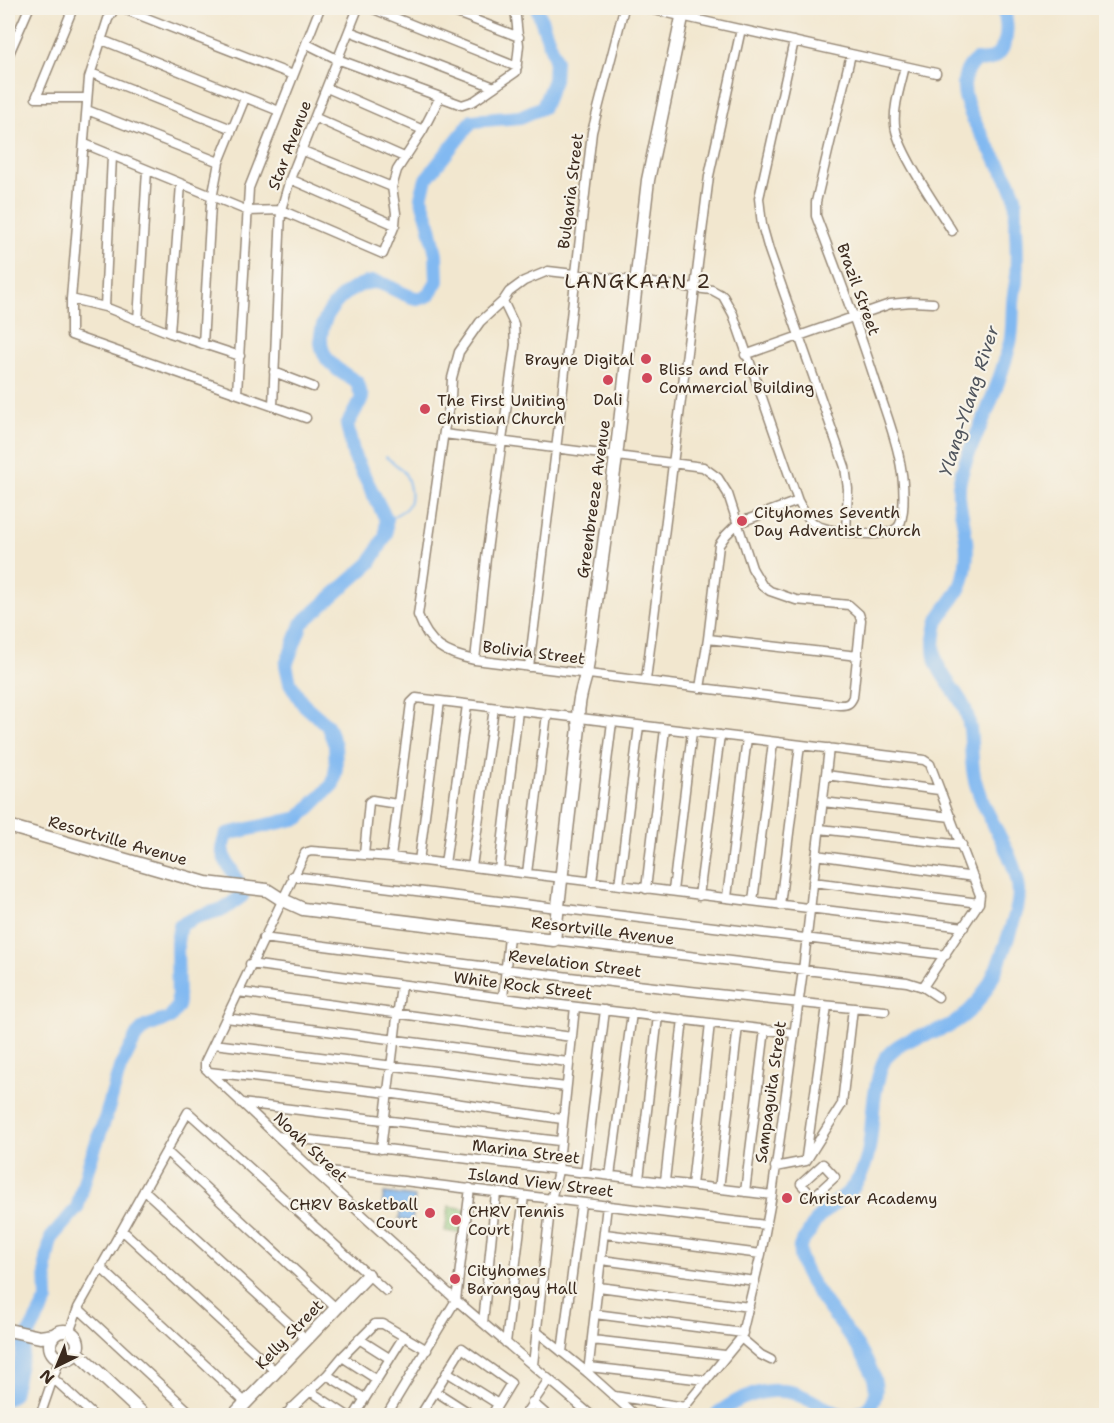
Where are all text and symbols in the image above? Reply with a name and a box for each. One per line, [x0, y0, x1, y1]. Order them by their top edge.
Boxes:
street label: Star Avenue [263, 97, 316, 193]
street label: Bulgaria Street [553, 132, 588, 250]
street label: Brazil Street [832, 240, 885, 338]
district label: LANGKAAN 2 [564, 268, 712, 294]
water label: Ylang-Ylang River [933, 322, 1005, 480]
place label: Brayne Digital [525, 349, 634, 370]
marker: Brayne Digital [639, 352, 653, 366]
place label: Bliss and Flair Commercial Building [659, 359, 815, 398]
marker: Bliss and Flair Commercial Building [640, 371, 654, 385]
marker: Dali [601, 373, 615, 387]
place label: Dali [593, 389, 623, 410]
place label: The First Uniting Christian Church [437, 390, 566, 429]
marker: The First Uniting Christian Church [418, 402, 432, 416]
street label: Greenbreeze Avenue [572, 418, 615, 580]
place label: Cityhomes Seventh Day Adventist Church [754, 502, 921, 541]
marker: Cityhomes Seventh Day Adventist Church [735, 514, 749, 528]
street label: Bolivia Street [481, 636, 587, 669]
street label: Resortville Avenue [46, 811, 190, 870]
street label: Resortville Avenue [530, 911, 676, 950]
street label: Revelation Street [507, 945, 643, 982]
street label: White Rock Street [452, 967, 594, 1004]
street label: Sampaguita Street [750, 1020, 791, 1165]
street label: Noah Street [269, 1108, 352, 1187]
street label: Marina Street [471, 1134, 581, 1169]
street label: Island View Street [467, 1163, 615, 1202]
place label: Christar Academy [799, 1188, 937, 1209]
marker: Christar Academy [780, 1191, 794, 1205]
place label: CHRV Basketball Court [290, 1194, 418, 1233]
place label: CHRV Tennis Court [468, 1201, 565, 1240]
marker: CHRV Basketball Court [423, 1206, 437, 1220]
marker: CHRV Tennis Court [449, 1213, 463, 1227]
place label: Cityhomes Barangay Hall [467, 1260, 577, 1299]
marker: Cityhomes Barangay Hall [448, 1272, 462, 1286]
street label: Kelly Street [251, 1295, 328, 1374]
north arrow [27, 1336, 87, 1396]
text: N [35, 1365, 59, 1389]

